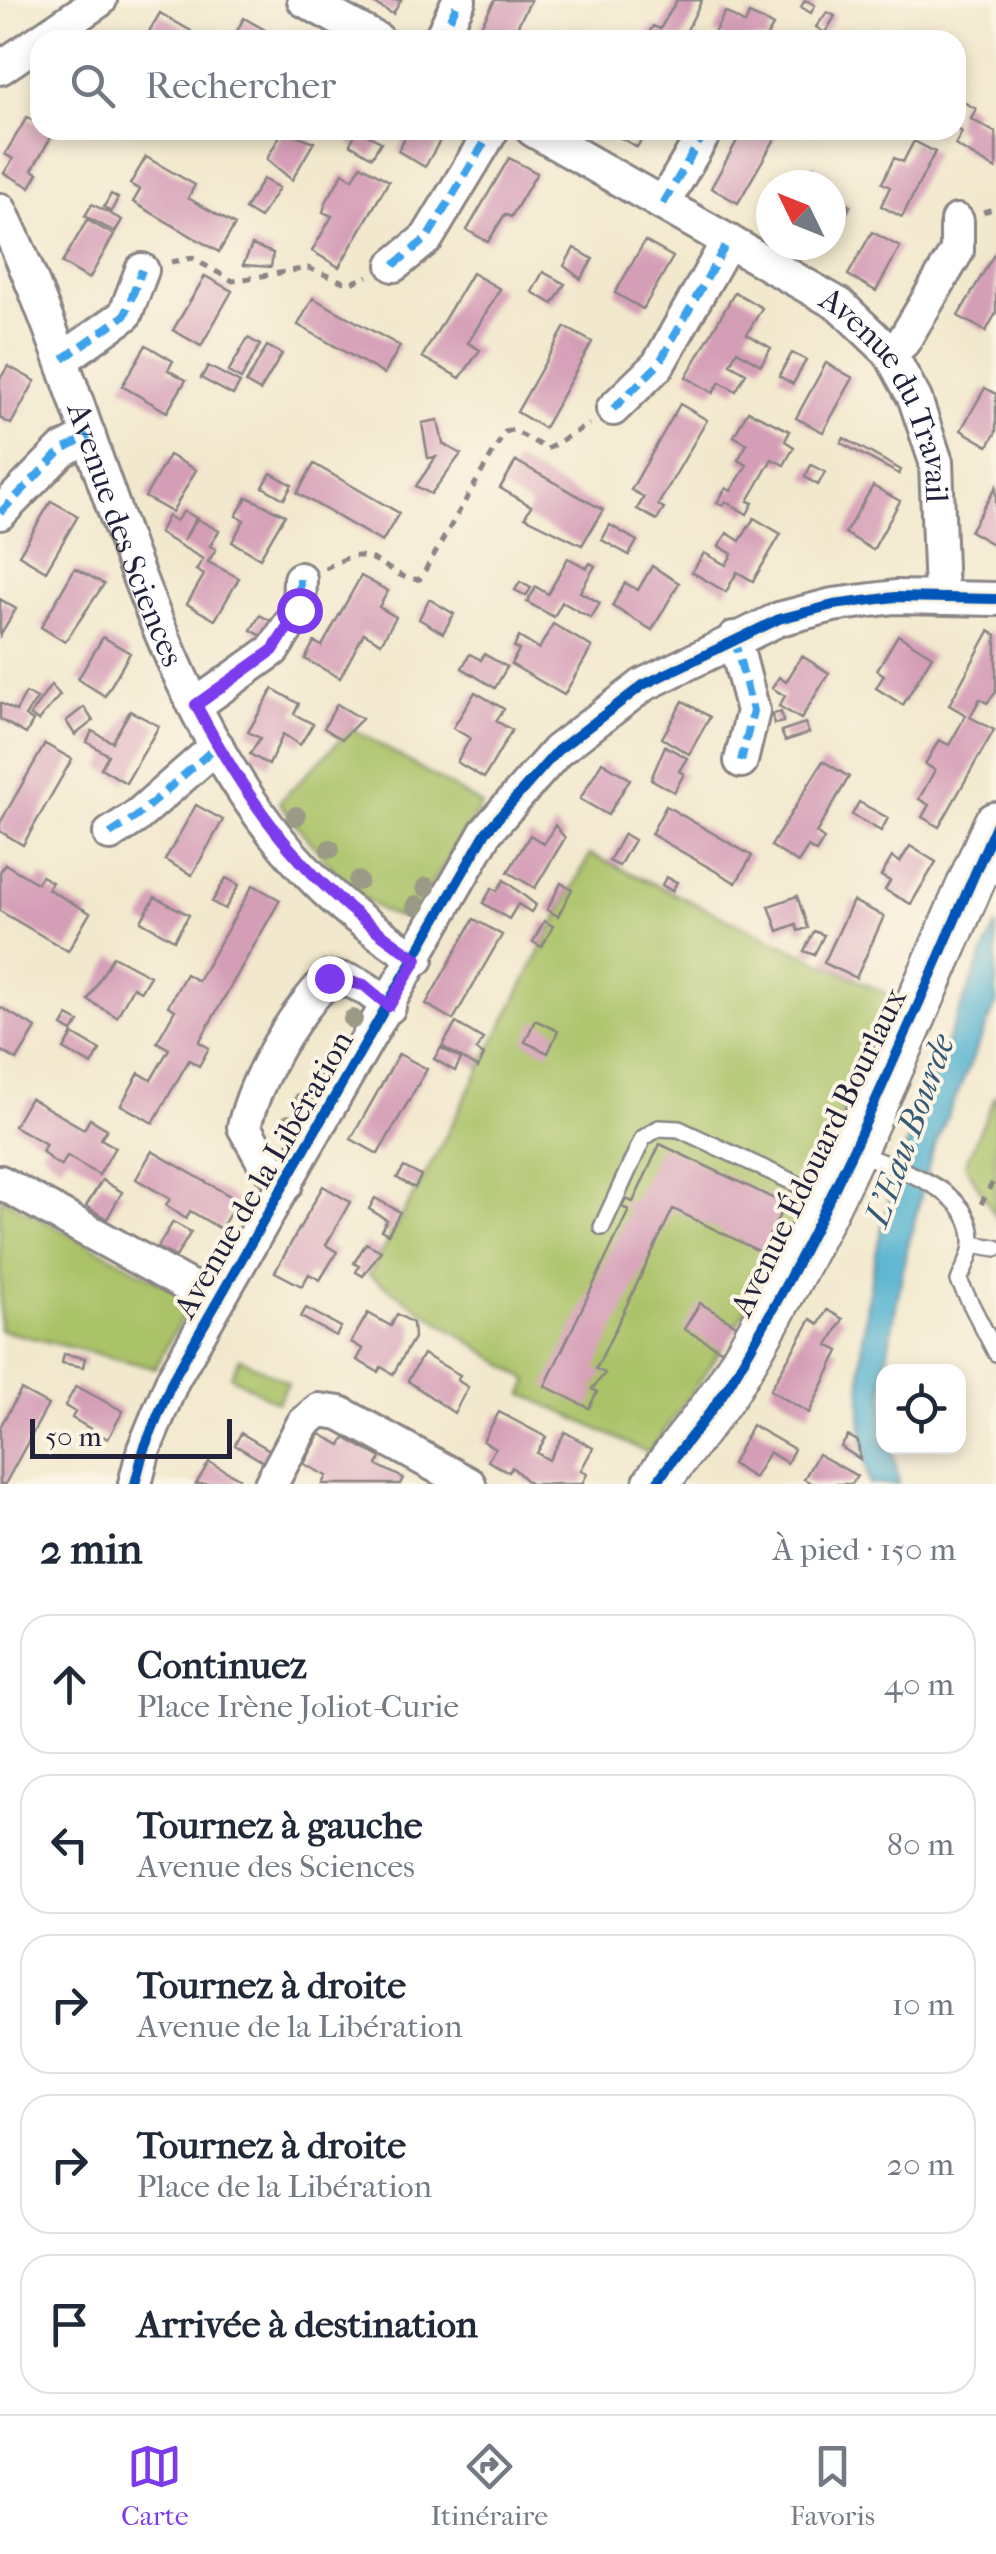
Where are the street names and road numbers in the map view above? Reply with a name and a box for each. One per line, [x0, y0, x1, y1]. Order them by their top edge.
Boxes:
street label: Avenue du Travail [812, 279, 956, 504]
street label: Avenue des Sciences [59, 396, 191, 672]
street label: Avenue Édouard Bourlaux [722, 982, 914, 1324]
street label: Avenue de la Libération [165, 1024, 361, 1326]

